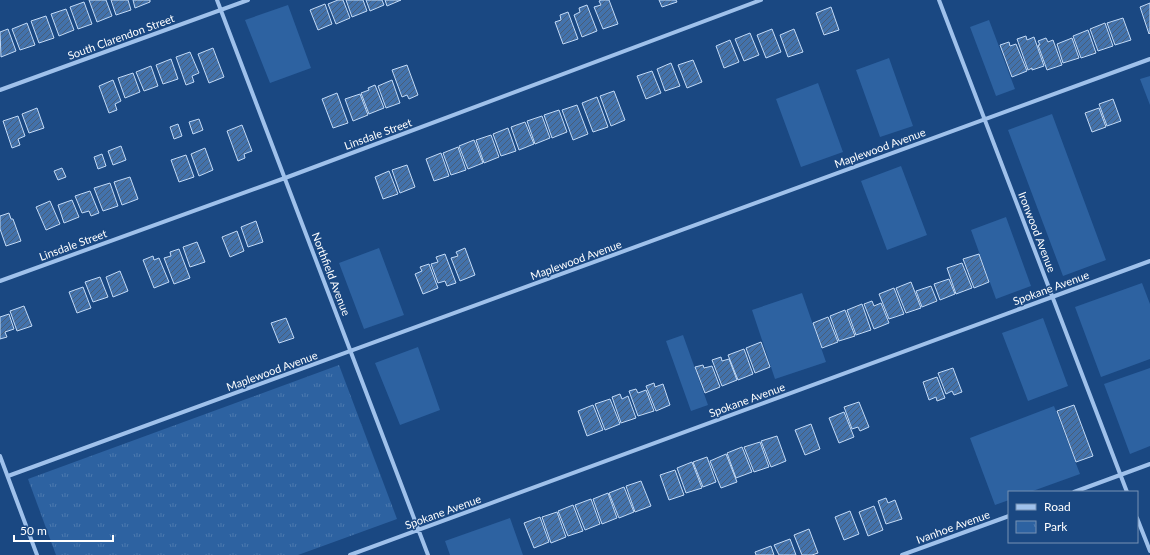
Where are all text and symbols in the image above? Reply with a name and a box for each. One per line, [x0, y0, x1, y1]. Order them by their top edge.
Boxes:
street label: South Clarendon Street [66, 11, 176, 62]
street label: Linsdale Street [342, 115, 413, 152]
street label: Maplewood Avenue [832, 125, 927, 170]
street label: Ironwood Avenue [1016, 190, 1059, 274]
street label: Linsdale Street [37, 226, 108, 263]
street label: Northfield Avenue [310, 230, 353, 317]
street label: Maplewood Avenue [528, 237, 623, 282]
street label: Spokane Avenue [1011, 268, 1091, 307]
street label: Maplewood Avenue [224, 348, 319, 393]
street label: Spokane Avenue [707, 380, 787, 419]
legend [1008, 491, 1138, 543]
street label: Spokane Avenue [403, 492, 483, 531]
text: Road [1044, 499, 1071, 514]
street label: Ivanhoe Avenue [914, 507, 991, 546]
scale bar [14, 517, 113, 543]
text: Park [1044, 519, 1068, 534]
text: 50 m [20, 523, 47, 538]

